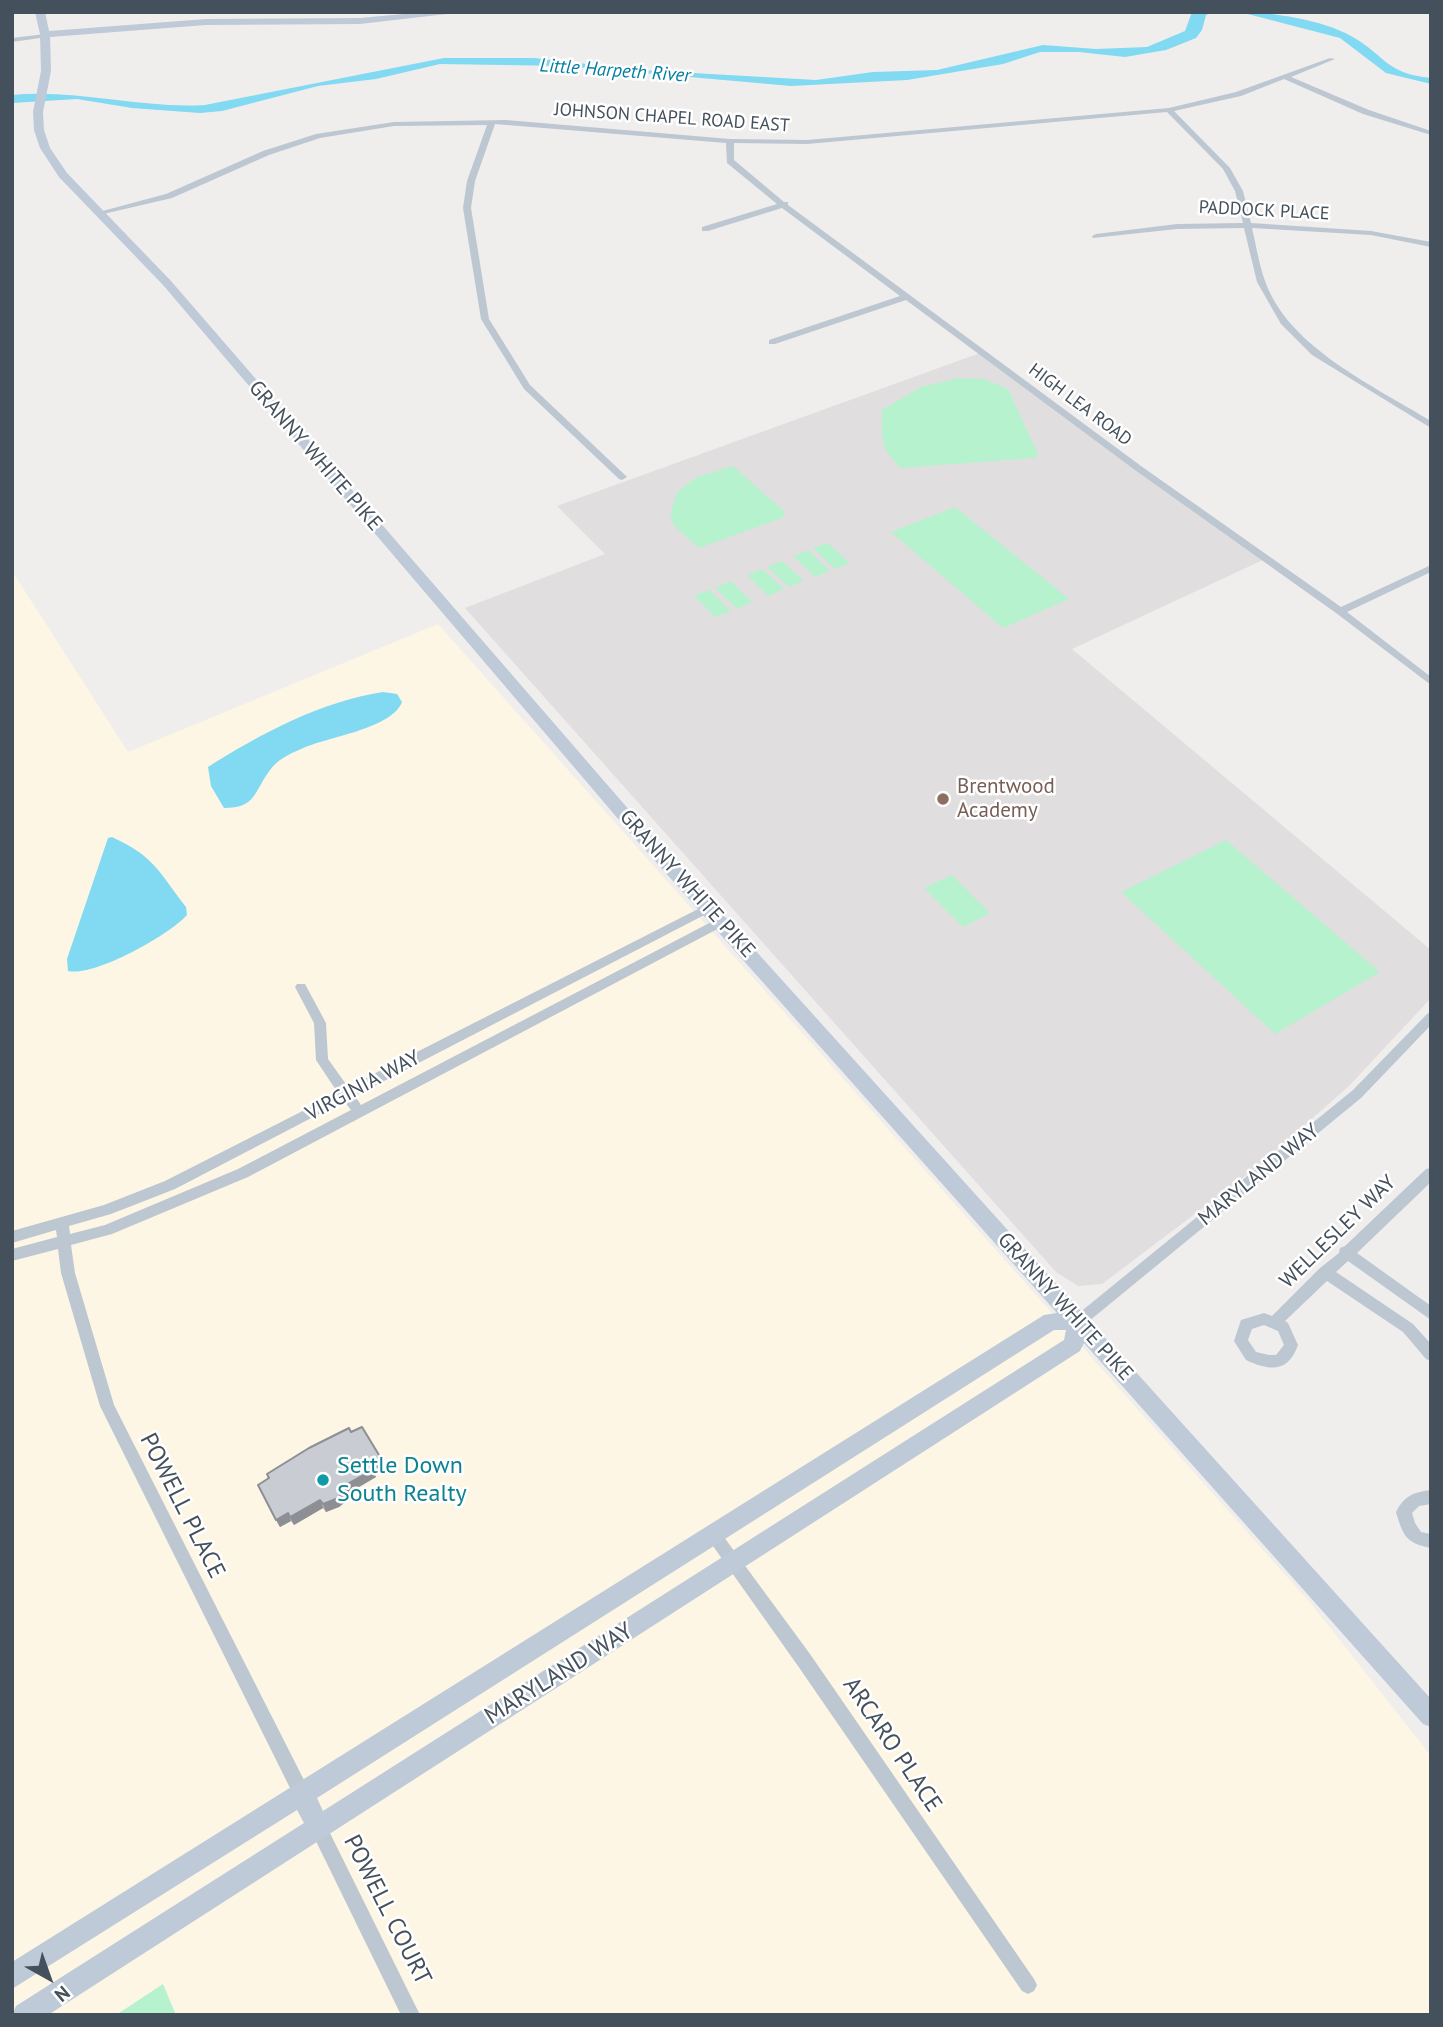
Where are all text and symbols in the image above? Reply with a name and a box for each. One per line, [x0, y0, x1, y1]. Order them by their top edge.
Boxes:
water label: Little Harpeth River [539, 54, 691, 88]
street label: JOHNSON CHAPEL ROAD EAST [554, 99, 790, 137]
street label: PADDOCK PLACE [1198, 197, 1330, 225]
street label: HIGH LEA ROAD [1024, 359, 1136, 451]
street label: GRANNY WHITE PIKE [243, 376, 387, 536]
place label: Brentwood Academy [957, 774, 1055, 824]
marker: Brentwood Academy [935, 791, 951, 807]
street label: GRANNY WHITE PIKE [614, 805, 760, 963]
street label: VIRGINIA WAY [301, 1045, 425, 1127]
street label: MARYLAND WAY [1194, 1119, 1324, 1231]
street label: WELLESLEY WAY [1275, 1170, 1401, 1294]
street label: GRANNY WHITE PIKE [992, 1228, 1138, 1386]
street label: POWELL PLACE [133, 1429, 231, 1583]
place label: Settle Down South Realty [337, 1452, 467, 1508]
marker: Settle Down South Realty [315, 1472, 331, 1488]
street label: MARYLAND WAY [480, 1617, 638, 1731]
street label: ARCARO PLACE [836, 1672, 948, 1818]
street label: POWELL COURT [337, 1830, 437, 1990]
north arrow [14, 1943, 84, 2013]
text: N [50, 1981, 75, 2007]

